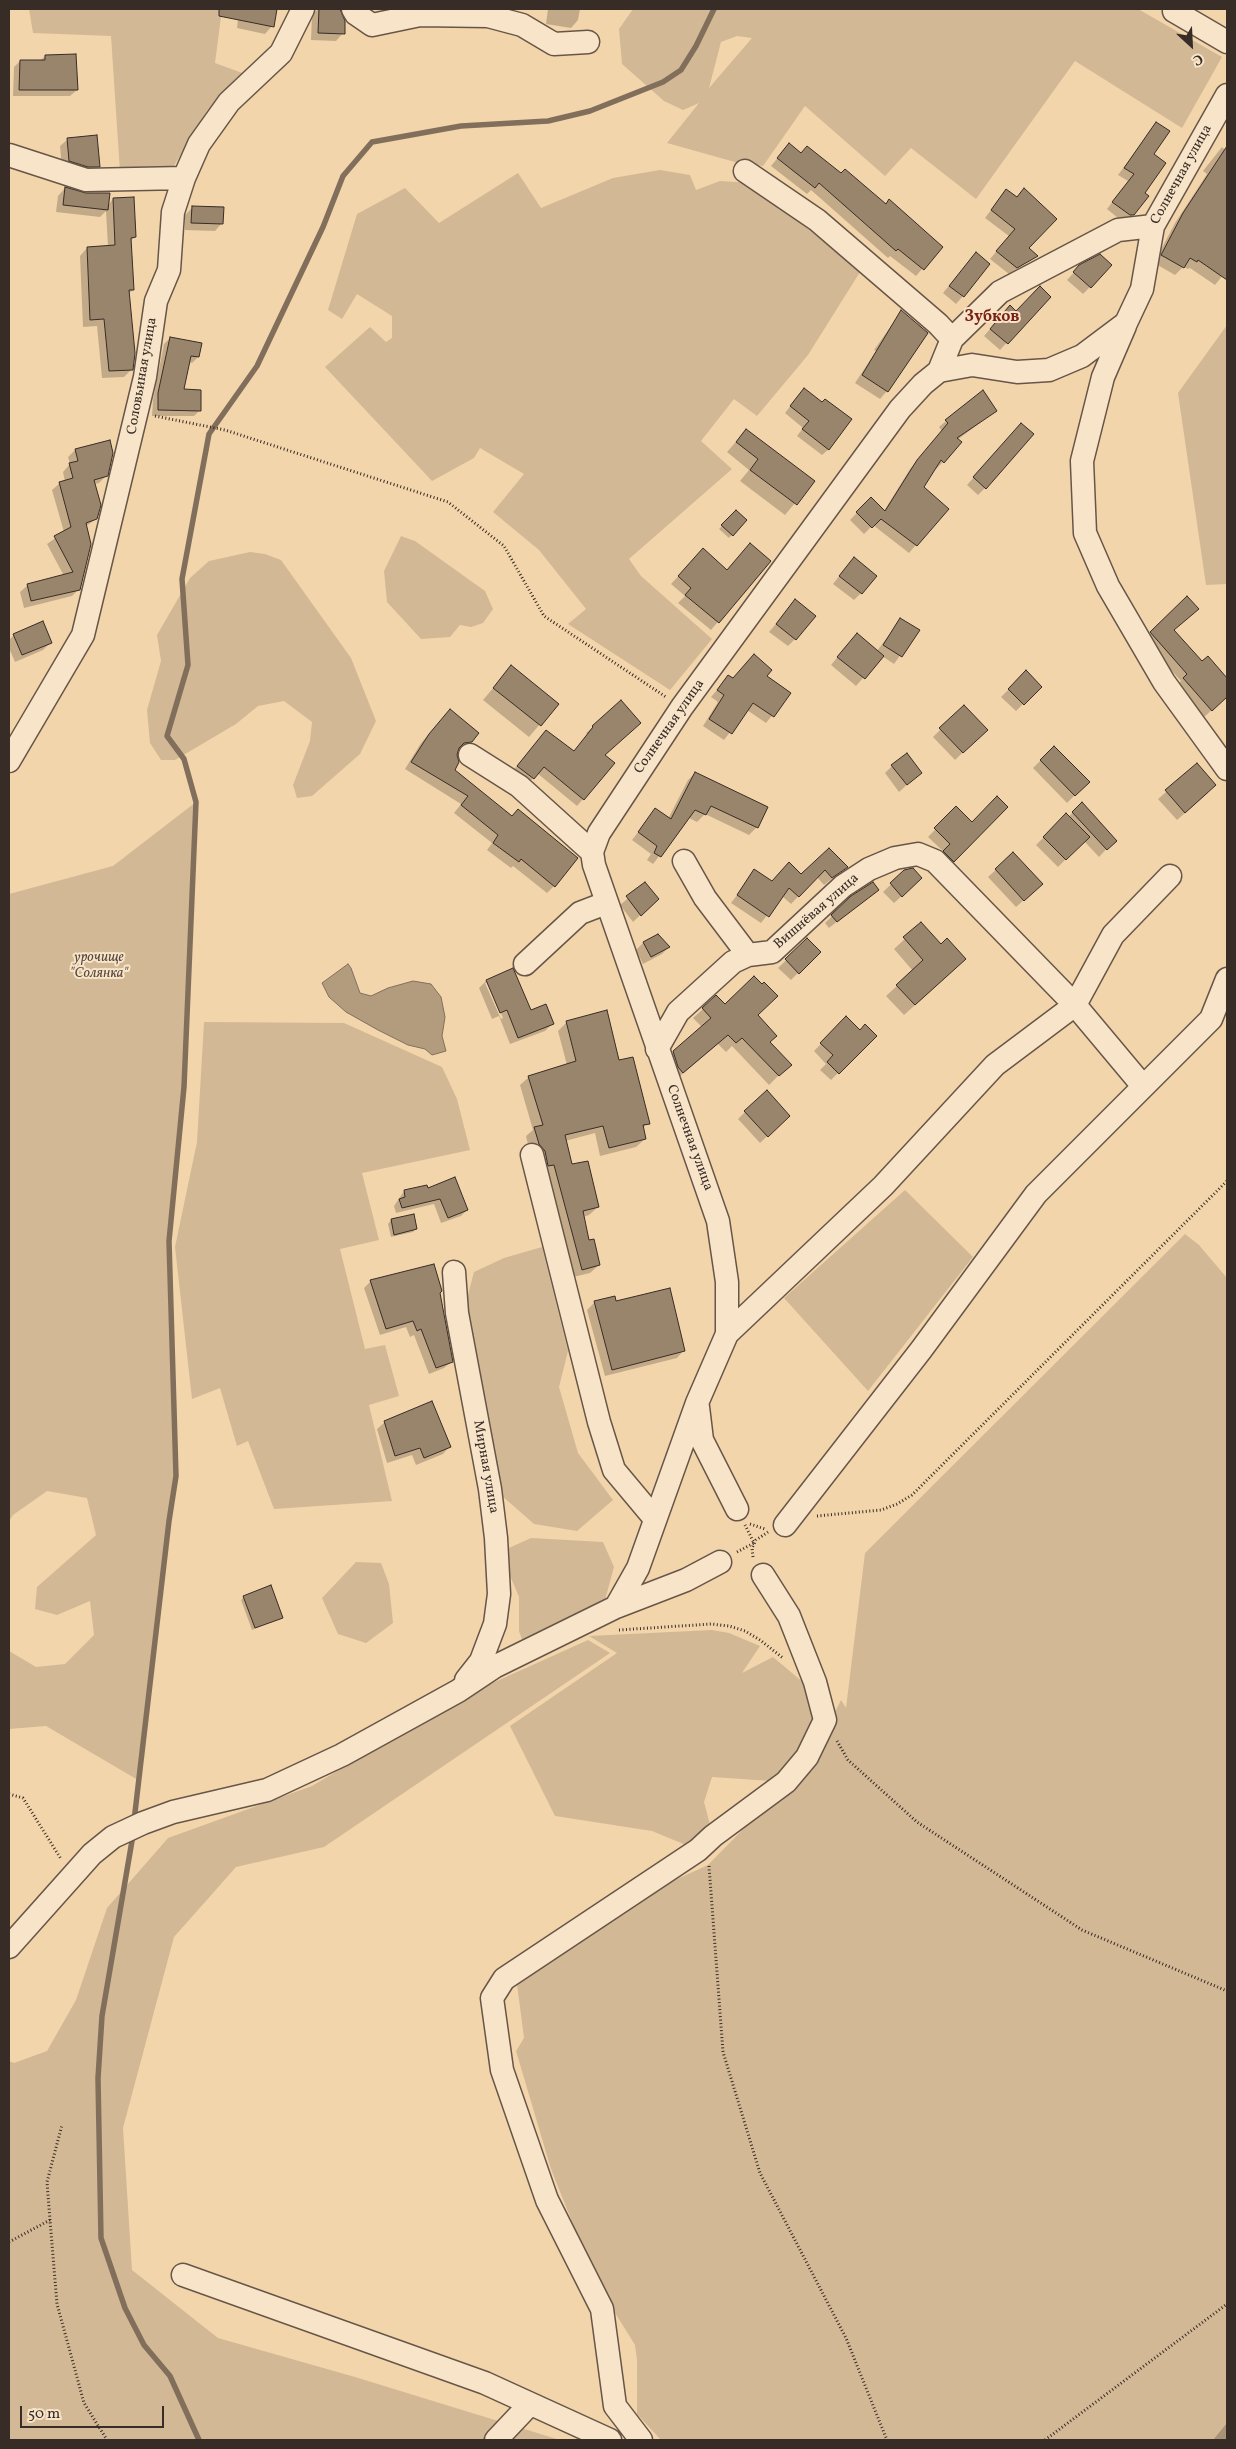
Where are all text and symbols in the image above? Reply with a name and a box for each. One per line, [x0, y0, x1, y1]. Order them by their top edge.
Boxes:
north arrow [1166, 20, 1216, 70]
text: С [1189, 49, 1206, 70]
street label: Солнечная улица [1148, 122, 1216, 228]
district label: Зубков [965, 308, 1019, 328]
street label: Соловьиная улица [124, 316, 162, 436]
street label: Солнечная улица [631, 677, 709, 777]
street label: Вишнёвая улица [771, 871, 863, 953]
park label: урочище "Солянка" [70, 950, 128, 982]
street label: Солнечная улица [662, 1083, 716, 1193]
street label: Мирная улица [469, 1419, 501, 1515]
scale bar [22, 2396, 166, 2428]
text: 50 m [28, 2404, 60, 2425]

